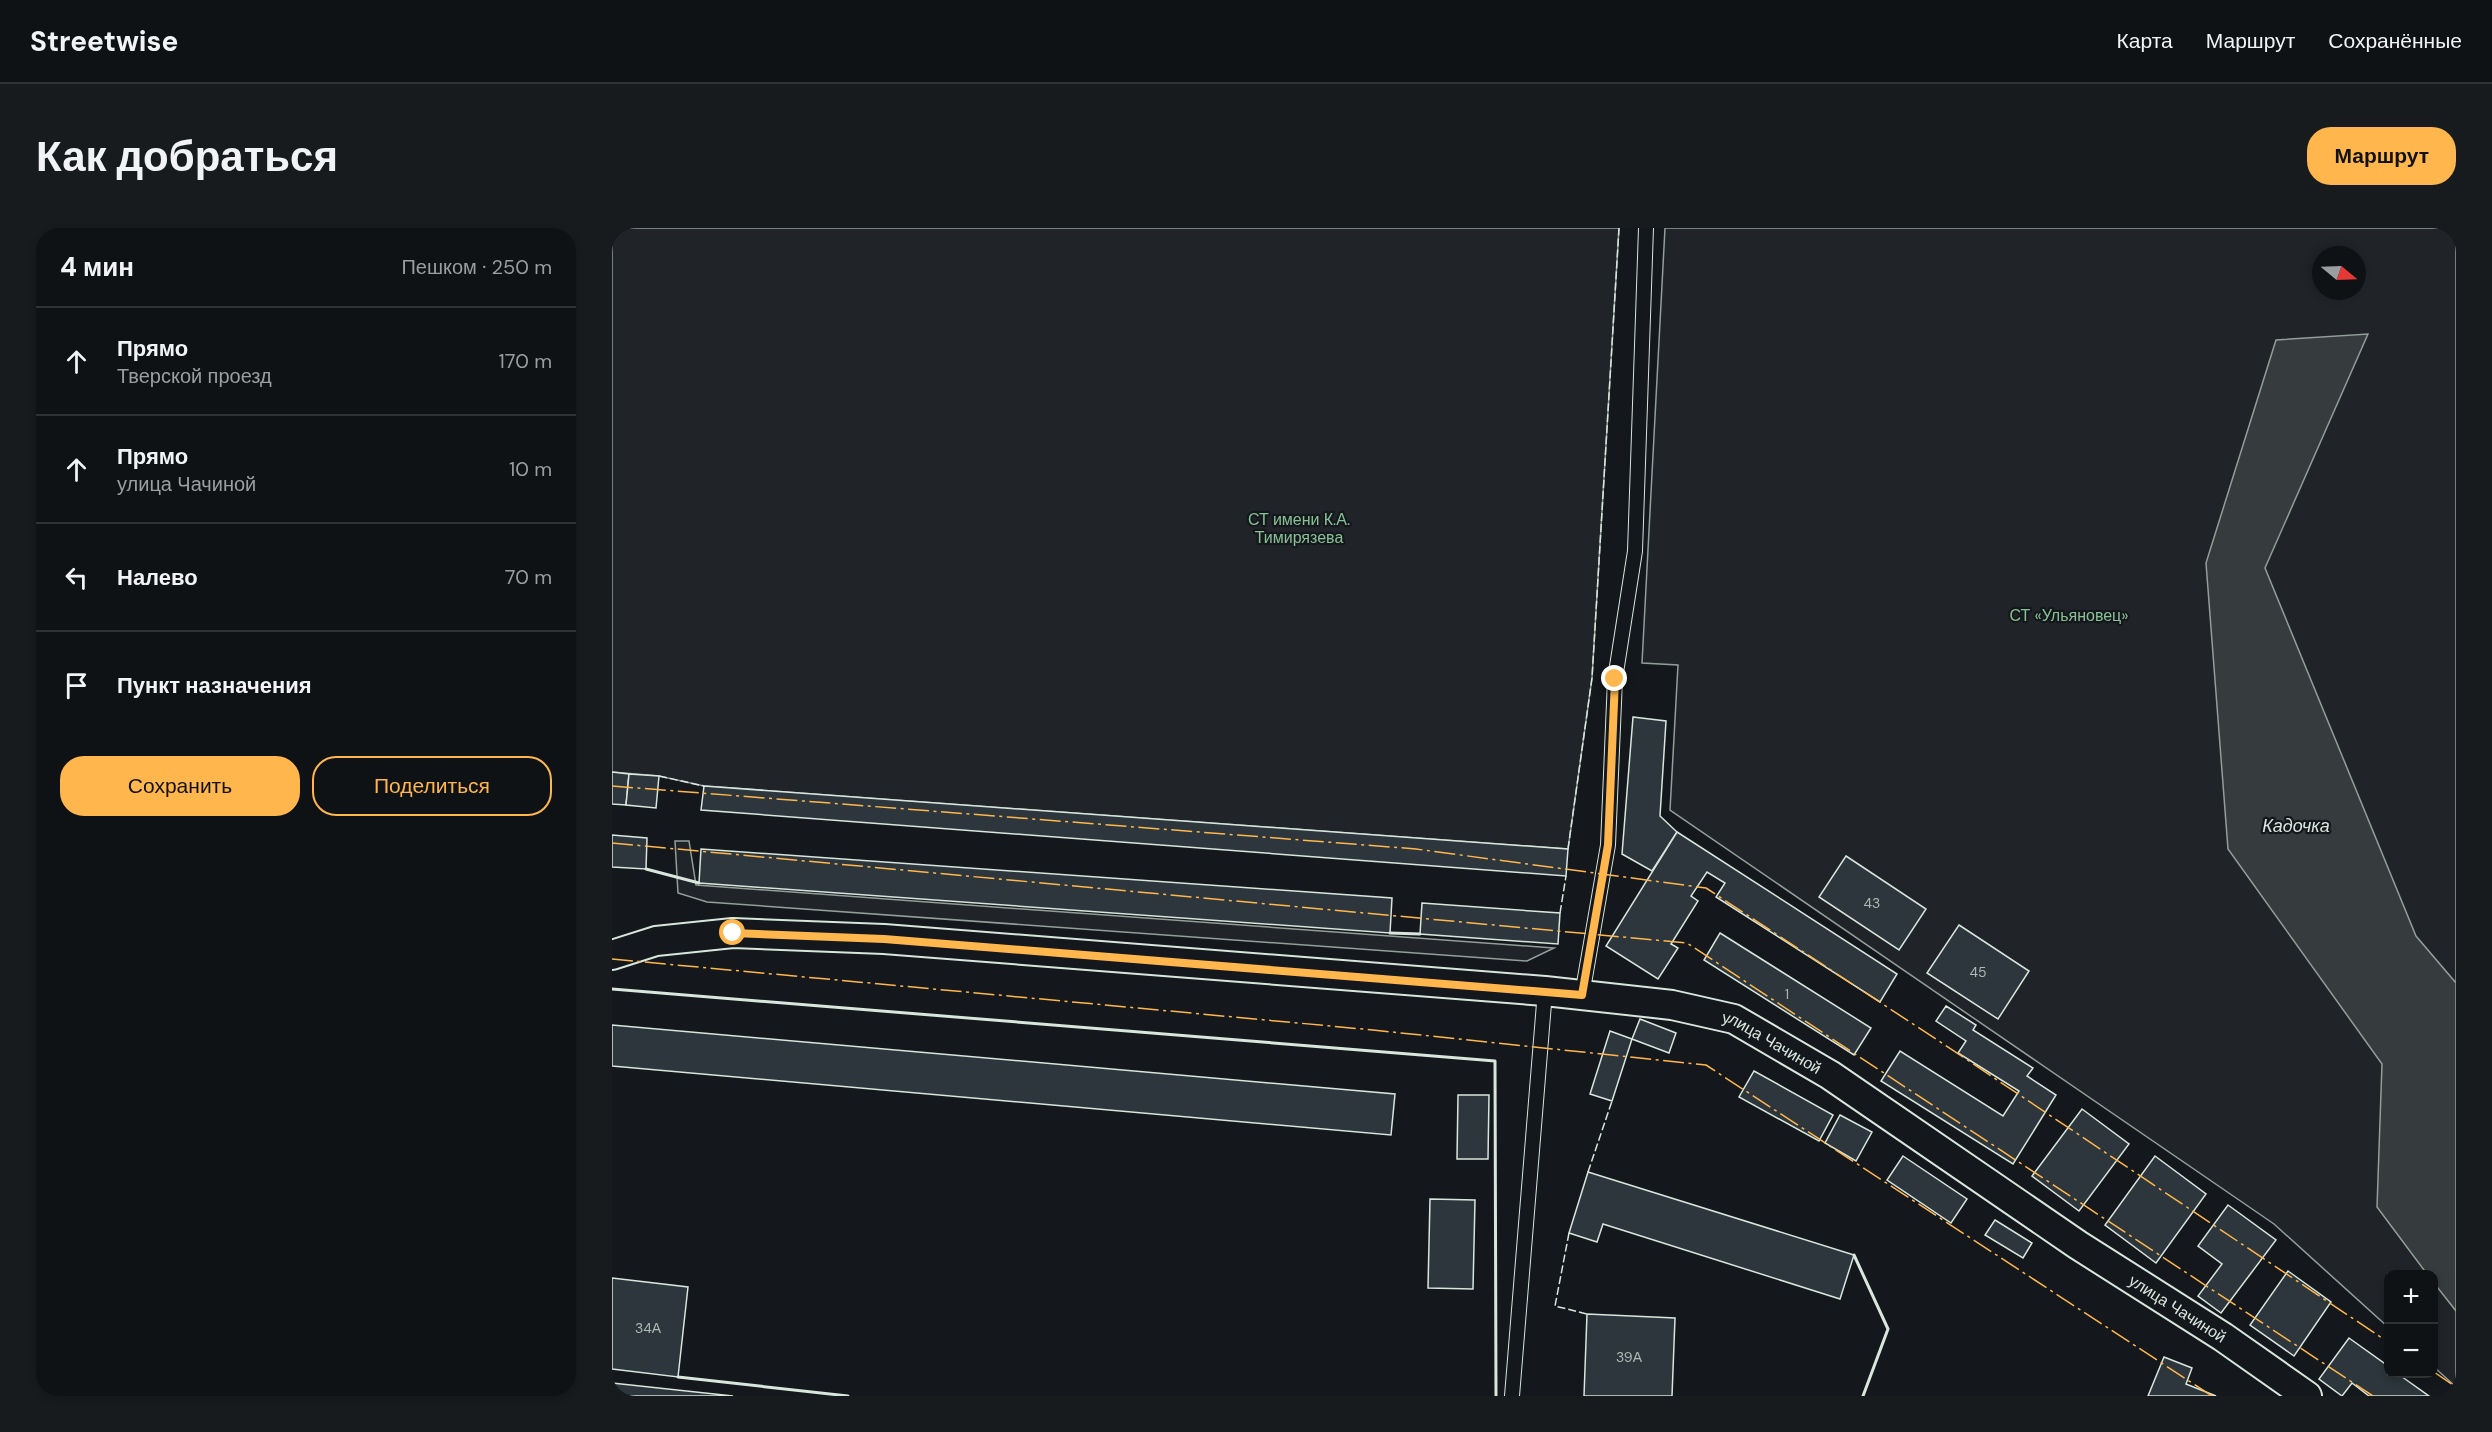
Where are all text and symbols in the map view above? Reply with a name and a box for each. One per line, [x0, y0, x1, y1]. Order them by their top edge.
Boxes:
text: Streetwise [30, 23, 178, 60]
text: Карта [2117, 27, 2173, 55]
text: Маршрут [2206, 27, 2295, 55]
text: Сохранённые [2328, 27, 2462, 55]
button: Маршрут [2307, 127, 2456, 185]
text: Как добраться [36, 129, 338, 184]
north arrow [2312, 246, 2366, 300]
text: 4 мин [60, 250, 134, 284]
text: Пешком · 250 m [401, 254, 552, 280]
text: Прямо [117, 334, 188, 363]
icon: ahead [60, 345, 93, 378]
text: 170 m [499, 348, 552, 374]
text: Тверской проезд [117, 363, 272, 389]
text: Прямо [117, 442, 188, 471]
icon: ahead [60, 453, 93, 486]
text: 10 m [509, 456, 552, 482]
text: улица Чачиной [117, 471, 256, 497]
park label: СТ имени К.А. Тимирязева [1248, 509, 1350, 548]
icon: left [60, 561, 93, 594]
text: Налево [117, 563, 198, 592]
text: 70 m [505, 564, 552, 590]
park label: СТ «Ульяновец» [2009, 605, 2129, 626]
route end [1601, 665, 1627, 691]
icon: arrive [60, 669, 93, 702]
text: Пункт назначения [117, 671, 312, 700]
button: Сохранить [60, 756, 300, 816]
button: Поделиться [312, 756, 552, 816]
water label: Кадочка [2262, 814, 2330, 838]
house number: 43 [1864, 894, 1880, 912]
route start [719, 919, 745, 945]
house number: 45 [1969, 963, 1987, 981]
house number: 1 [1785, 985, 1789, 1003]
street label: улица Чачиной [1720, 1006, 1825, 1078]
street label: улица Чачиной [2125, 1270, 2230, 1347]
map controls [2384, 1270, 2438, 1378]
button: + [2384, 1270, 2438, 1324]
house number: 34А [635, 1319, 662, 1337]
button: − [2384, 1324, 2438, 1378]
house number: 39А [1616, 1348, 1643, 1366]

